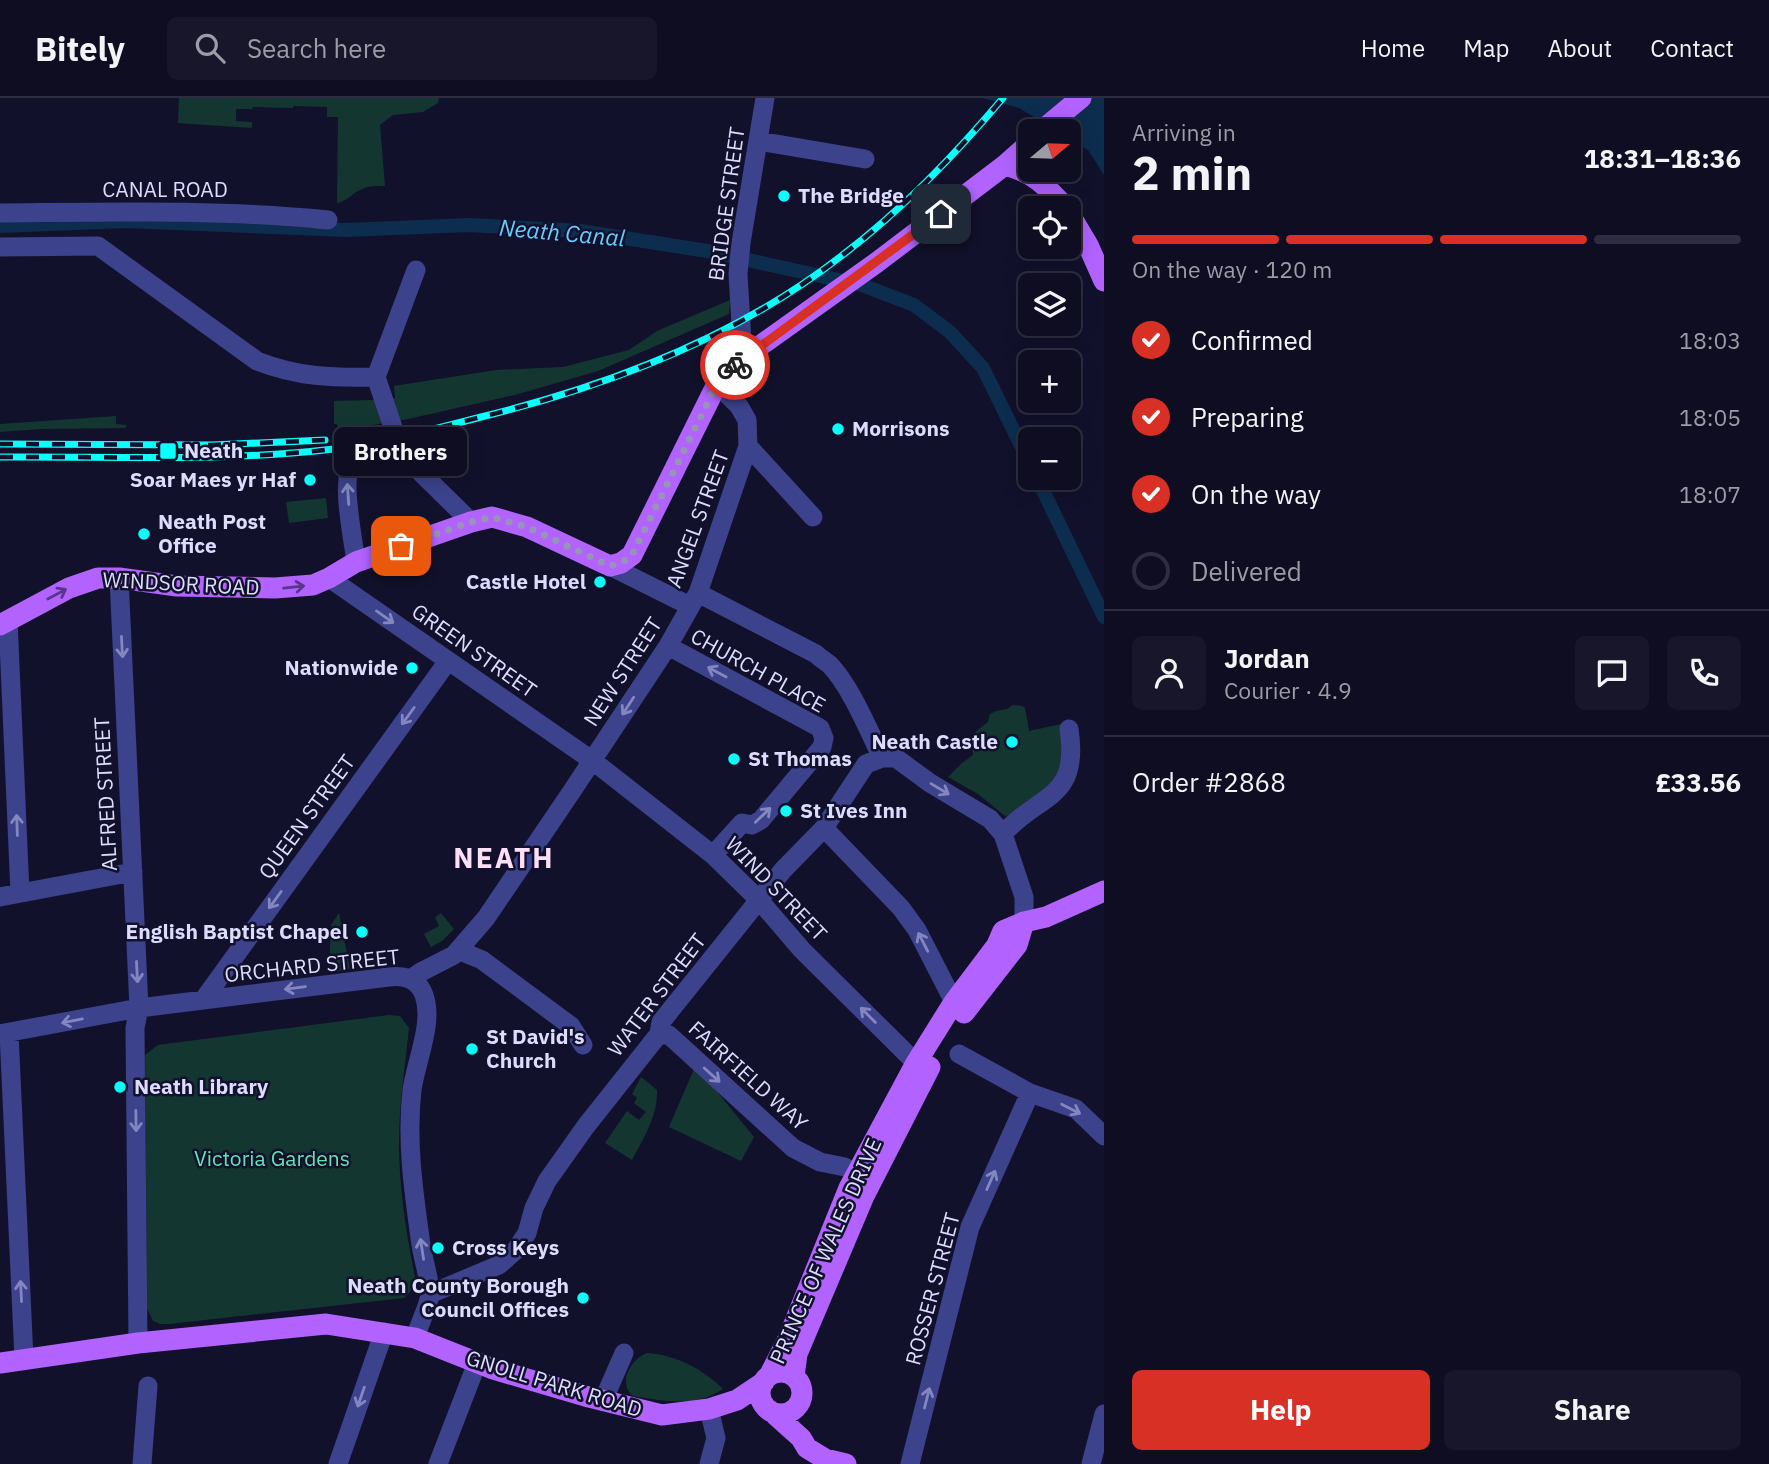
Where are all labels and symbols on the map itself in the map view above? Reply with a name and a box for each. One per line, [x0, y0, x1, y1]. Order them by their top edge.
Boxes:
north arrow [1018, 119, 1082, 182]
street label: BRIDGE STREET [701, 125, 751, 283]
street label: CANAL ROAD [102, 175, 228, 203]
place label: The Bridge [798, 181, 904, 209]
pin [911, 184, 971, 244]
marker: The Bridge [776, 188, 792, 204]
water label: Neath Canal [498, 212, 627, 253]
courier [700, 330, 770, 400]
place label: Morrisons [852, 414, 950, 442]
marker: Morrisons [830, 421, 846, 437]
callout: Brothers [334, 427, 467, 476]
place label: Neath [184, 436, 243, 464]
marker: Neath [158, 441, 178, 461]
street label: ANGEL STREET [659, 446, 735, 591]
place label: Soar Maes yr Haf [130, 465, 296, 493]
marker: Soar Maes yr Haf [302, 472, 318, 488]
one-way arrow [341, 483, 354, 506]
place label: Neath Post Office [158, 507, 266, 559]
pin [371, 516, 431, 576]
marker: Neath Post Office [136, 526, 152, 542]
street label: WINDSOR ROAD [102, 565, 260, 601]
place label: Castle Hotel [466, 567, 586, 595]
marker: Castle Hotel [592, 574, 608, 590]
one-way arrow [282, 580, 305, 593]
one-way arrow [46, 587, 67, 600]
street label: GREEN STREET [407, 597, 542, 704]
one-way arrow [375, 610, 394, 624]
street label: NEW STREET [576, 612, 668, 731]
street label: CHURCH PLACE [686, 621, 831, 719]
one-way arrow [116, 635, 129, 658]
place label: Nationwide [284, 653, 398, 681]
marker: Nationwide [404, 660, 420, 676]
one-way arrow [707, 665, 728, 679]
one-way arrow [621, 696, 636, 715]
one-way arrow [401, 706, 415, 725]
street label: ALFRED STREET [87, 716, 123, 872]
place label: Neath Castle [871, 727, 998, 755]
marker: Neath Castle [1004, 734, 1020, 750]
place label: St Thomas [748, 744, 852, 772]
street label: QUEEN STREET [252, 749, 361, 884]
marker: St Thomas [726, 751, 742, 767]
one-way arrow [930, 782, 950, 796]
place label: St Ives Inn [800, 796, 908, 824]
marker: St Ives Inn [778, 803, 794, 819]
one-way arrow [755, 806, 772, 823]
one-way arrow [11, 814, 24, 837]
street label: WIND STREET [720, 830, 834, 947]
district label: NEATH [453, 839, 555, 876]
one-way arrow [268, 891, 283, 910]
place label: English Baptist Chapel [126, 917, 348, 945]
marker: English Baptist Chapel [354, 924, 370, 940]
street label: WATER STREET [601, 927, 712, 1062]
one-way arrow [915, 932, 929, 953]
street label: ORCHARD STREET [223, 942, 401, 988]
one-way arrow [131, 960, 144, 983]
one-way arrow [284, 982, 307, 995]
one-way arrow [859, 1006, 876, 1023]
street label: FAIRFIELD WAY [683, 1014, 815, 1137]
one-way arrow [61, 1015, 84, 1028]
place label: St David's Church [486, 1022, 585, 1074]
marker: St David's Church [464, 1041, 480, 1057]
one-way arrow [702, 1067, 720, 1083]
place label: Neath Library [134, 1072, 269, 1100]
marker: Neath Library [112, 1079, 128, 1095]
one-way arrow [1060, 1102, 1080, 1116]
one-way arrow [129, 1109, 143, 1132]
street label: PRINCE OF WALES DRIVE [763, 1133, 888, 1368]
park label: Victoria Gardens [194, 1144, 350, 1172]
one-way arrow [985, 1170, 998, 1191]
street label: ROSSER STREET [898, 1209, 966, 1368]
place label: Cross Keys [452, 1233, 559, 1261]
one-way arrow [415, 1238, 428, 1261]
marker: Cross Keys [430, 1240, 446, 1256]
place label: Neath County Borough Council Offices [347, 1271, 569, 1323]
one-way arrow [14, 1280, 27, 1303]
marker: Neath County Borough Council Offices [575, 1290, 591, 1306]
street label: GNOLL PARK ROAD [463, 1343, 646, 1423]
one-way arrow [354, 1385, 366, 1407]
one-way arrow [921, 1387, 934, 1410]

